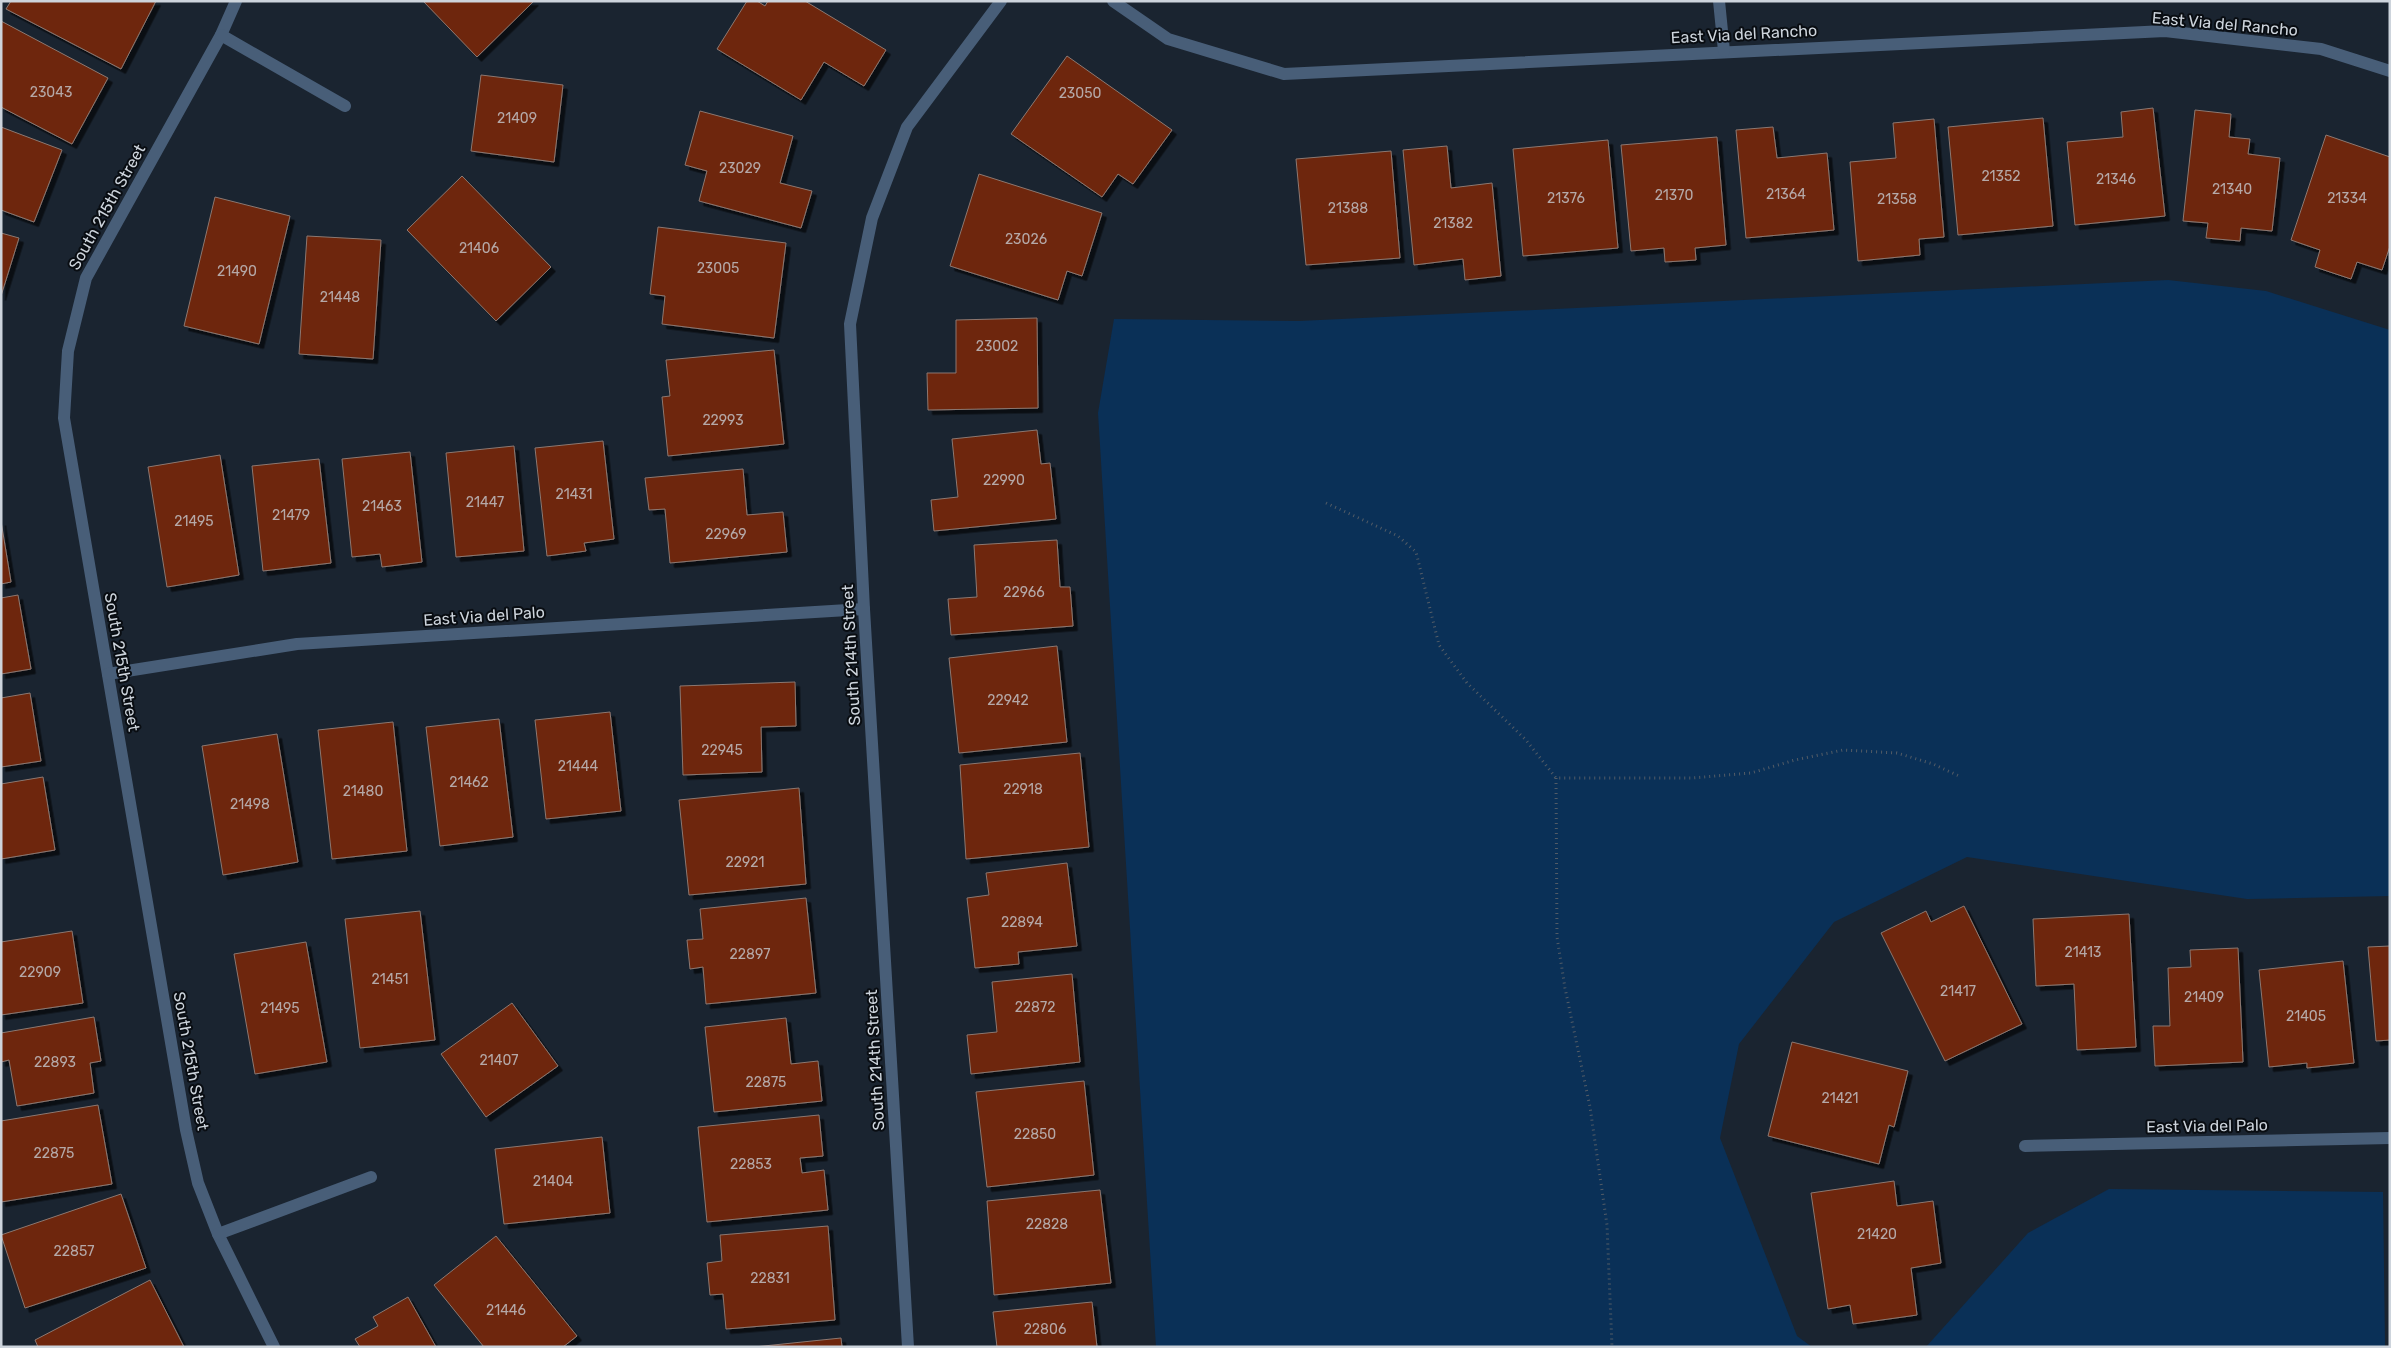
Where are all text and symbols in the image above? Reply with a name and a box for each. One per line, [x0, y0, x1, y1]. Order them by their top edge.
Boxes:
street label: East Via del Rancho [2151, 8, 2299, 40]
street label: East Via del Rancho [1670, 21, 1818, 47]
house number: 23043 [30, 84, 72, 101]
house number: 23050 [1059, 85, 1101, 102]
house number: 21409 [497, 110, 537, 127]
street label: South 215th Street [65, 141, 149, 273]
house number: 23029 [719, 160, 761, 177]
house number: 21352 [1981, 168, 2021, 185]
house number: 21346 [2096, 171, 2136, 188]
house number: 21340 [2212, 181, 2252, 198]
house number: 21364 [1766, 186, 1806, 203]
house number: 21370 [1655, 187, 1693, 204]
house number: 21376 [1547, 190, 1585, 207]
house number: 21334 [2327, 190, 2367, 207]
house number: 21358 [1877, 191, 1917, 208]
house number: 21388 [1328, 200, 1368, 217]
house number: 21382 [1433, 215, 1473, 232]
house number: 23026 [1005, 231, 1047, 248]
house number: 21406 [459, 240, 499, 257]
house number: 23005 [697, 260, 739, 277]
house number: 21490 [217, 263, 257, 280]
house number: 21448 [320, 289, 360, 306]
house number: 23002 [976, 338, 1018, 355]
house number: 22993 [702, 412, 744, 429]
house number: 22990 [983, 472, 1025, 489]
house number: 21431 [555, 486, 593, 503]
house number: 21447 [466, 494, 504, 511]
house number: 21463 [362, 498, 402, 515]
house number: 21479 [272, 507, 310, 524]
house number: 21495 [174, 513, 214, 530]
house number: 22969 [705, 526, 747, 543]
street label: South 214th Street [838, 584, 864, 726]
house number: 22966 [1003, 584, 1045, 601]
street label: South 215th Street [100, 591, 144, 733]
street label: East Via del Palo [423, 602, 545, 630]
house number: 22942 [987, 692, 1029, 709]
house number: 22945 [701, 742, 743, 759]
house number: 21444 [558, 758, 598, 775]
house number: 21462 [449, 774, 489, 791]
house number: 22918 [1003, 781, 1043, 798]
house number: 21480 [343, 783, 383, 800]
house number: 21498 [230, 796, 270, 813]
house number: 22921 [726, 854, 764, 871]
house number: 22894 [1001, 914, 1043, 931]
house number: 21413 [2064, 944, 2102, 961]
house number: 22897 [730, 946, 770, 963]
house number: 22909 [19, 964, 61, 981]
house number: 21451 [372, 971, 409, 988]
house number: 21417 [1940, 983, 1976, 1000]
street label: South 214th Street [862, 989, 888, 1131]
house number: 21409 [2184, 989, 2224, 1006]
street label: South 215th Street [169, 990, 213, 1132]
house number: 22872 [1015, 999, 1055, 1016]
house number: 21495 [260, 1000, 300, 1017]
house number: 21405 [2286, 1008, 2326, 1025]
house number: 21407 [480, 1052, 518, 1069]
house number: 22893 [34, 1054, 76, 1071]
house number: 22875 [746, 1074, 786, 1091]
house number: 21421 [1821, 1090, 1859, 1107]
street label: East Via del Palo [2146, 1115, 2268, 1137]
house number: 22850 [1014, 1126, 1056, 1143]
house number: 22875 [34, 1145, 74, 1162]
house number: 22853 [730, 1156, 772, 1173]
house number: 21404 [533, 1173, 574, 1190]
house number: 22828 [1026, 1216, 1068, 1233]
house number: 21420 [1857, 1226, 1897, 1243]
house number: 22857 [54, 1243, 94, 1260]
house number: 22831 [750, 1270, 790, 1287]
house number: 21446 [486, 1302, 526, 1319]
house number: 22806 [1024, 1321, 1066, 1338]

